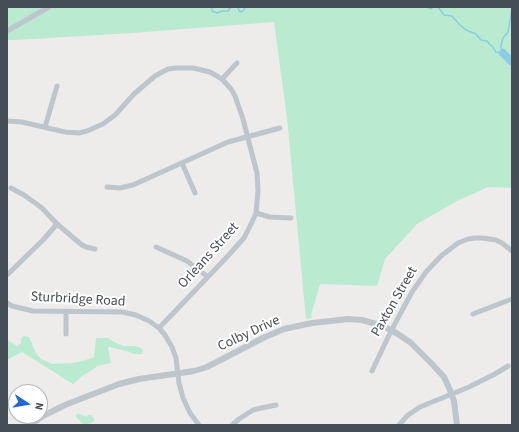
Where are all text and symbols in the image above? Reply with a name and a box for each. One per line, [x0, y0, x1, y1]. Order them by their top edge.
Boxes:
street label: Orleans Street [175, 220, 243, 292]
street label: Paxton Street [368, 264, 422, 340]
street label: Sturbridge Road [30, 289, 126, 311]
street label: Colby Drive [215, 312, 283, 356]
north arrow [8, 384, 48, 424]
text: N [31, 401, 47, 412]

